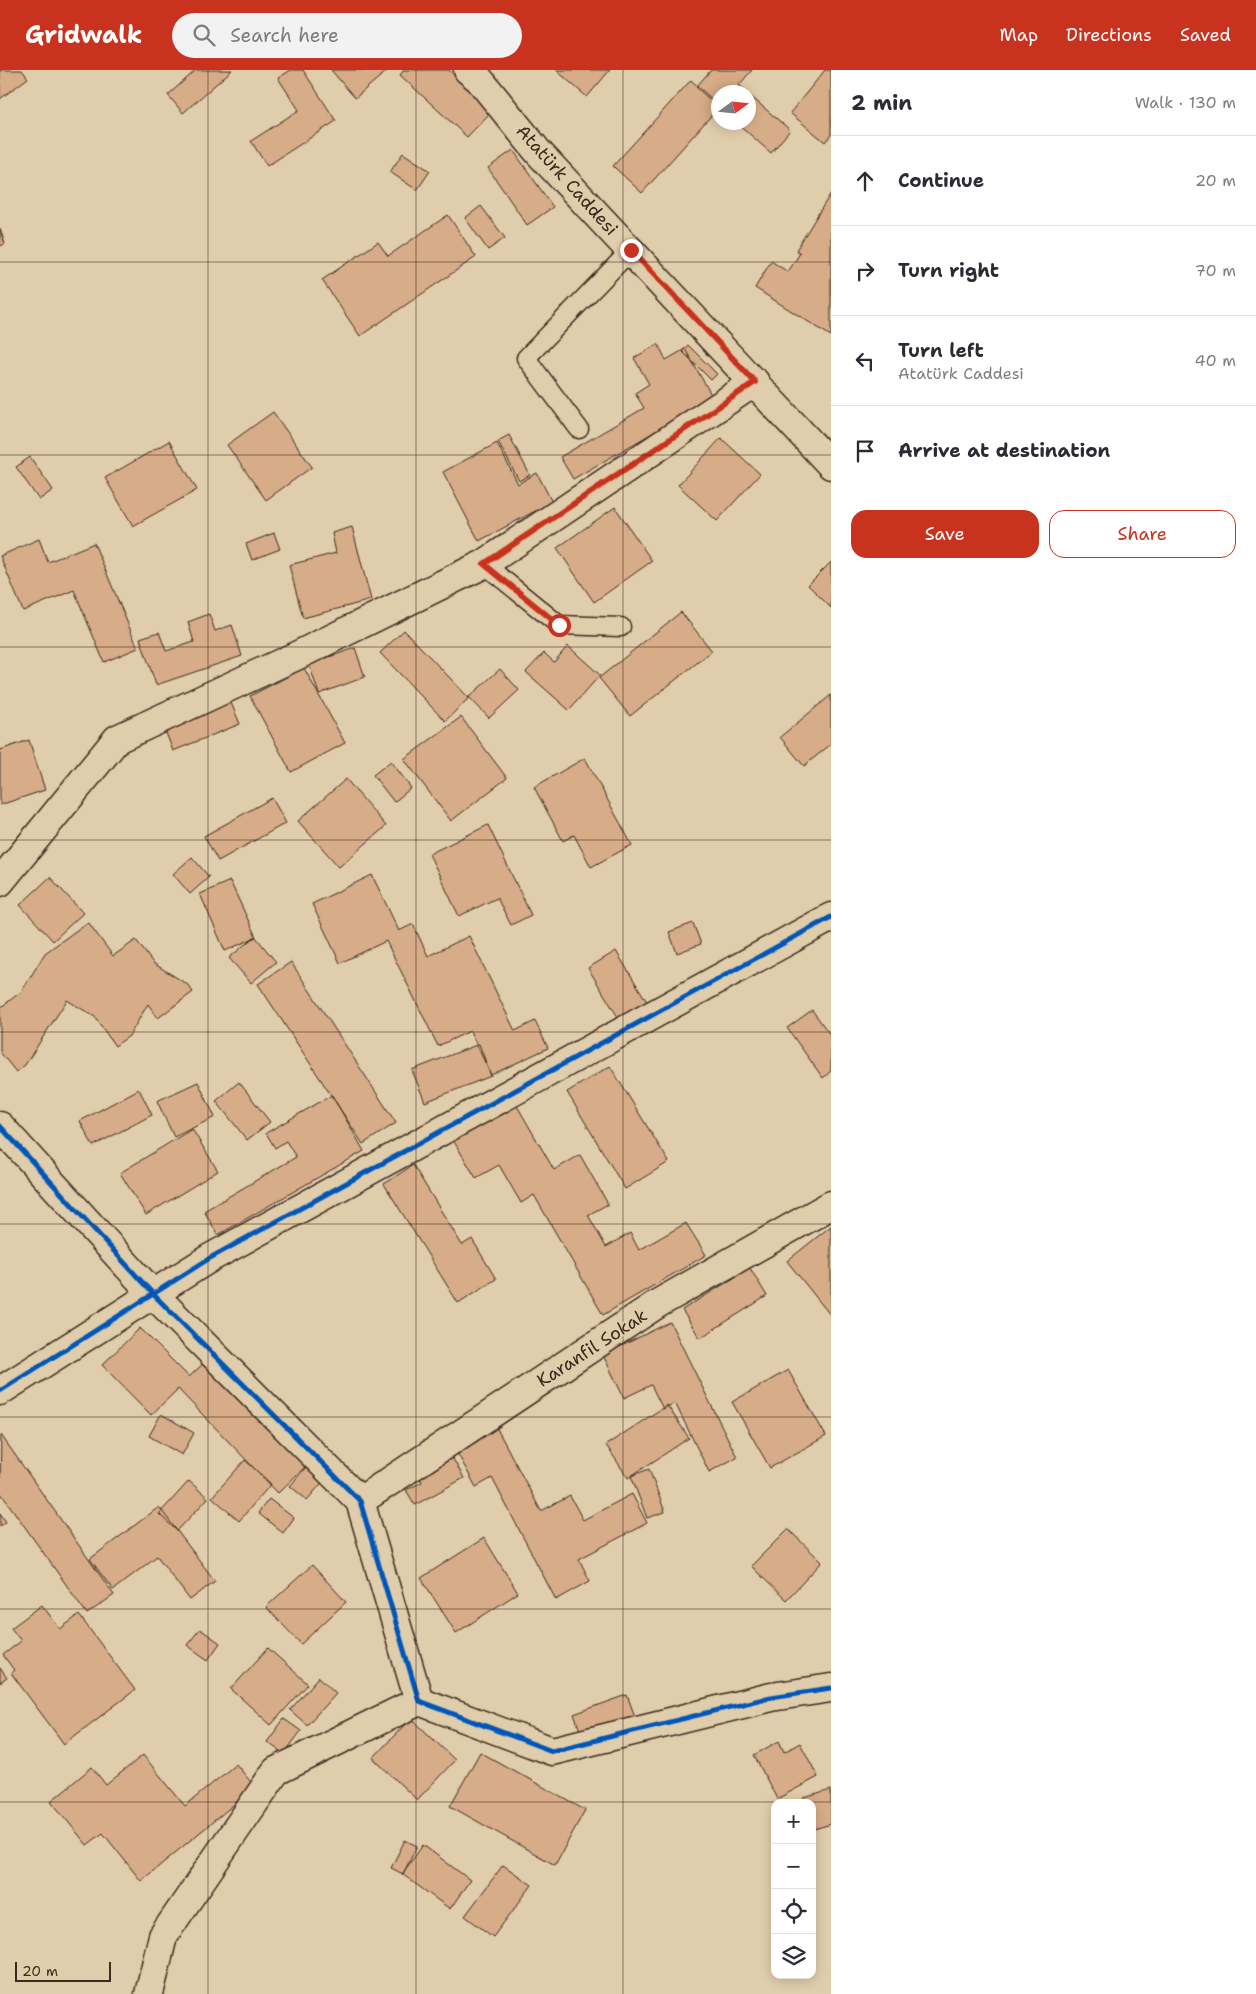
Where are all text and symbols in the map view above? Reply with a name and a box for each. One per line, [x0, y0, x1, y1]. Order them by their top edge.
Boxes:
search box [172, 13, 522, 58]
text: Gridwalk [25, 19, 142, 51]
icon: search [190, 21, 218, 49]
text: Search here [230, 23, 339, 48]
text: Map [1000, 23, 1038, 47]
text: Directions [1066, 23, 1152, 47]
text: Saved [1180, 23, 1231, 47]
north arrow [711, 85, 756, 130]
text: 2 min [851, 89, 912, 117]
text: Walk · 130 m [1135, 92, 1236, 113]
street label: Atatürk Caddesi [511, 119, 623, 241]
icon: ahead [851, 167, 879, 195]
text: Continue [898, 168, 984, 193]
text: 20 m [1195, 170, 1236, 191]
route end [620, 239, 643, 262]
icon: right [851, 257, 879, 285]
text: Turn right [898, 258, 999, 283]
text: 70 m [1195, 260, 1236, 281]
text: Turn left [898, 338, 984, 363]
icon: left [851, 347, 879, 375]
text: 40 m [1194, 350, 1236, 371]
text: Atatürk Caddesi [898, 363, 1024, 384]
icon: arrive [851, 437, 879, 465]
text: Arrive at destination [898, 438, 1110, 463]
button: Save [851, 510, 1039, 558]
button: Share [1049, 510, 1236, 558]
route start [548, 614, 571, 637]
street label: Karanfil Sokak [532, 1303, 652, 1393]
map controls [771, 1799, 816, 1979]
button: + [771, 1799, 816, 1844]
button: − [771, 1844, 816, 1889]
button: locate [771, 1889, 816, 1934]
button: layers [771, 1934, 816, 1979]
scale bar [15, 1959, 111, 1982]
text: 20 m [22, 1962, 58, 1980]

